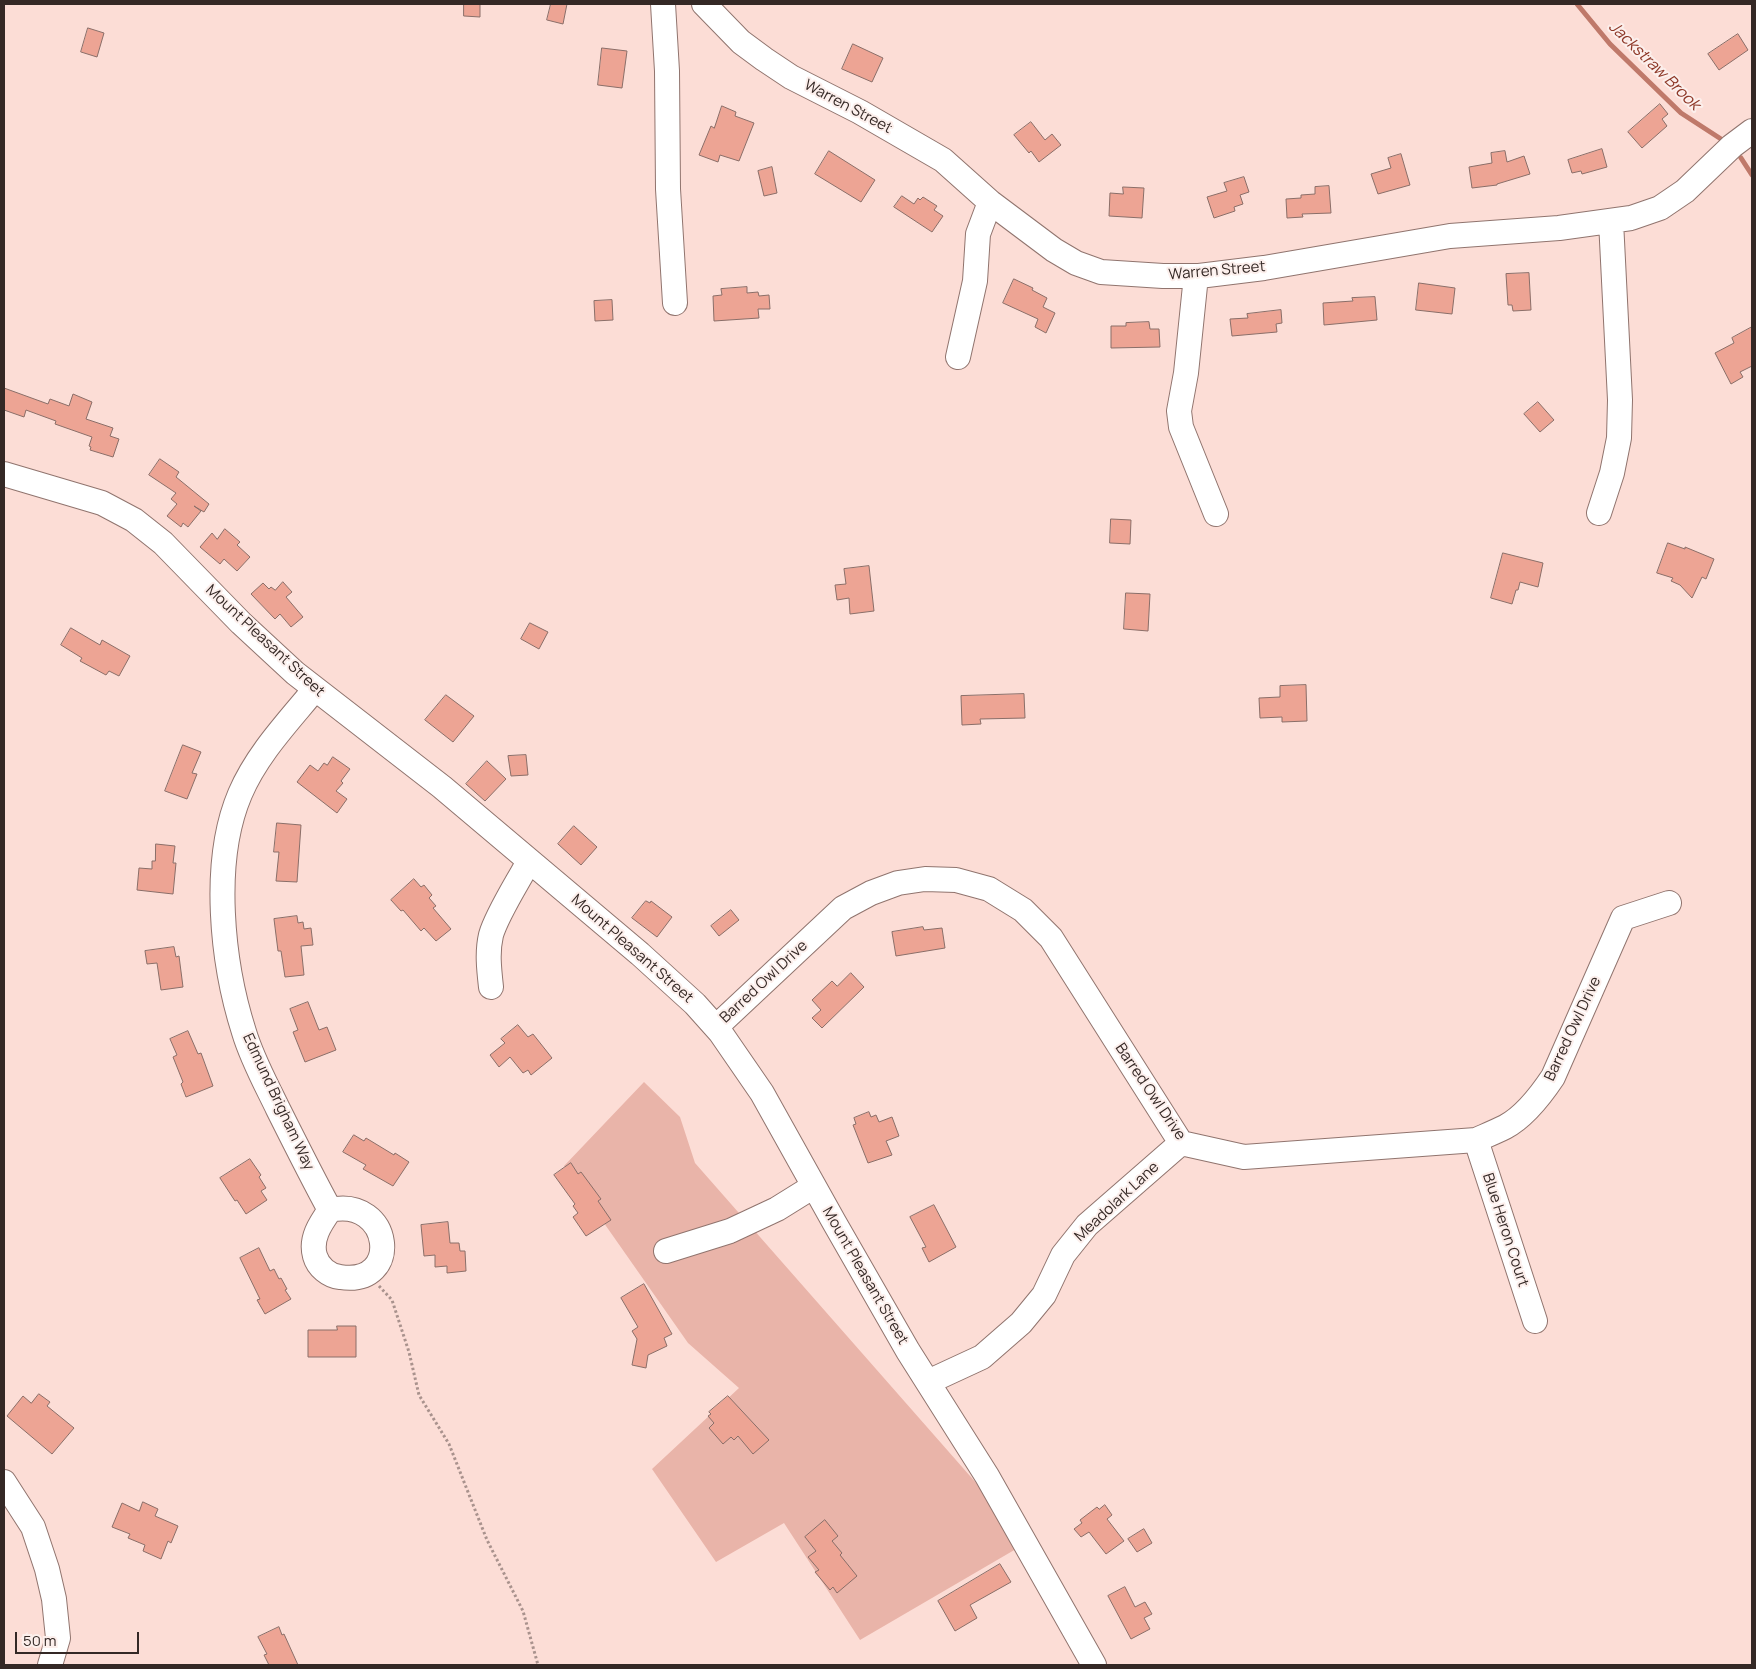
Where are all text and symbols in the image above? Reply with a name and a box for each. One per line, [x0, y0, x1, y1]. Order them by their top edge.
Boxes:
water label: Jackstraw Brook [1604, 18, 1704, 114]
street label: Warren Street [801, 76, 895, 138]
street label: Warren Street [1168, 258, 1266, 284]
street label: Mount Pleasant Street [202, 581, 328, 701]
street label: Mount Pleasant Street [567, 891, 697, 1007]
street label: Barred Owl Drive [717, 937, 811, 1027]
street label: Barred Owl Drive [1541, 974, 1605, 1084]
street label: Edmund Brigham Way [238, 1031, 318, 1173]
street label: Barred Owl Drive [1111, 1040, 1189, 1144]
street label: Meadolark Lane [1071, 1158, 1163, 1246]
street label: Blue Heron Court [1478, 1171, 1532, 1289]
street label: Mount Pleasant Street [818, 1204, 912, 1348]
scale bar [18, 1622, 141, 1654]
text: 50 m [23, 1630, 57, 1651]

